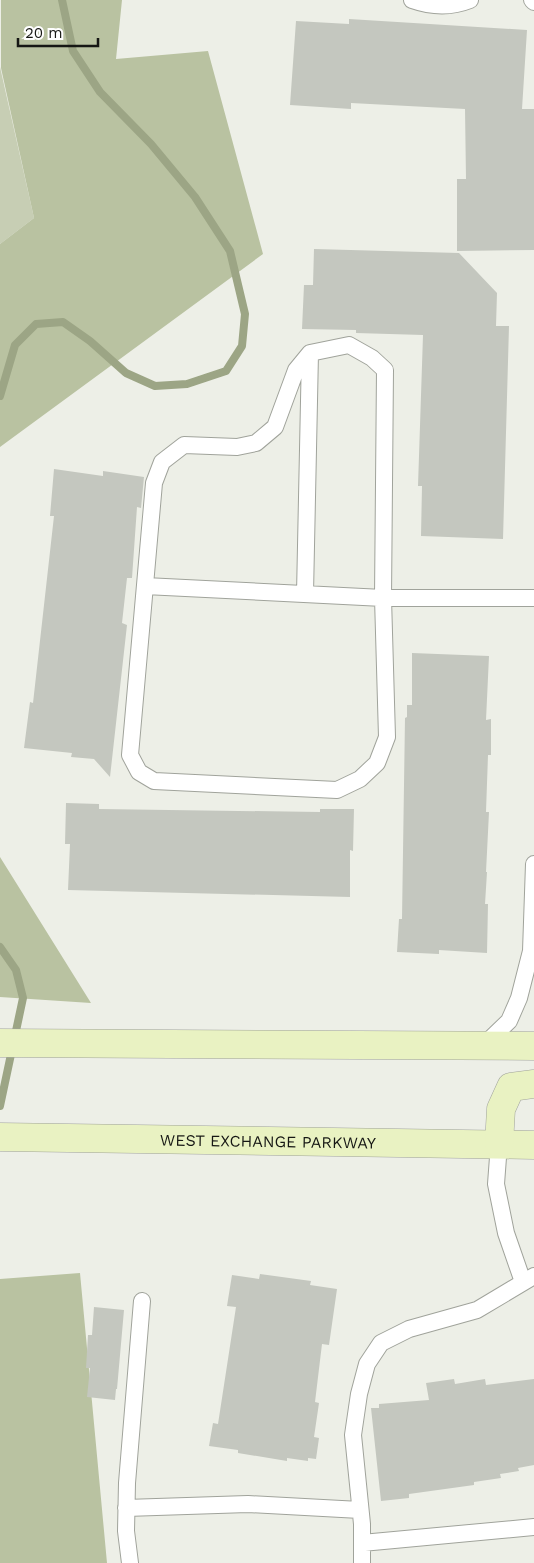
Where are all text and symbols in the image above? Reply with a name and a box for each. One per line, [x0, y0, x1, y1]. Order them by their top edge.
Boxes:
scale bar [18, 15, 98, 47]
text: 20 m [25, 24, 63, 42]
street label: WEST EXCHANGE PARKWAY [160, 1130, 376, 1152]

